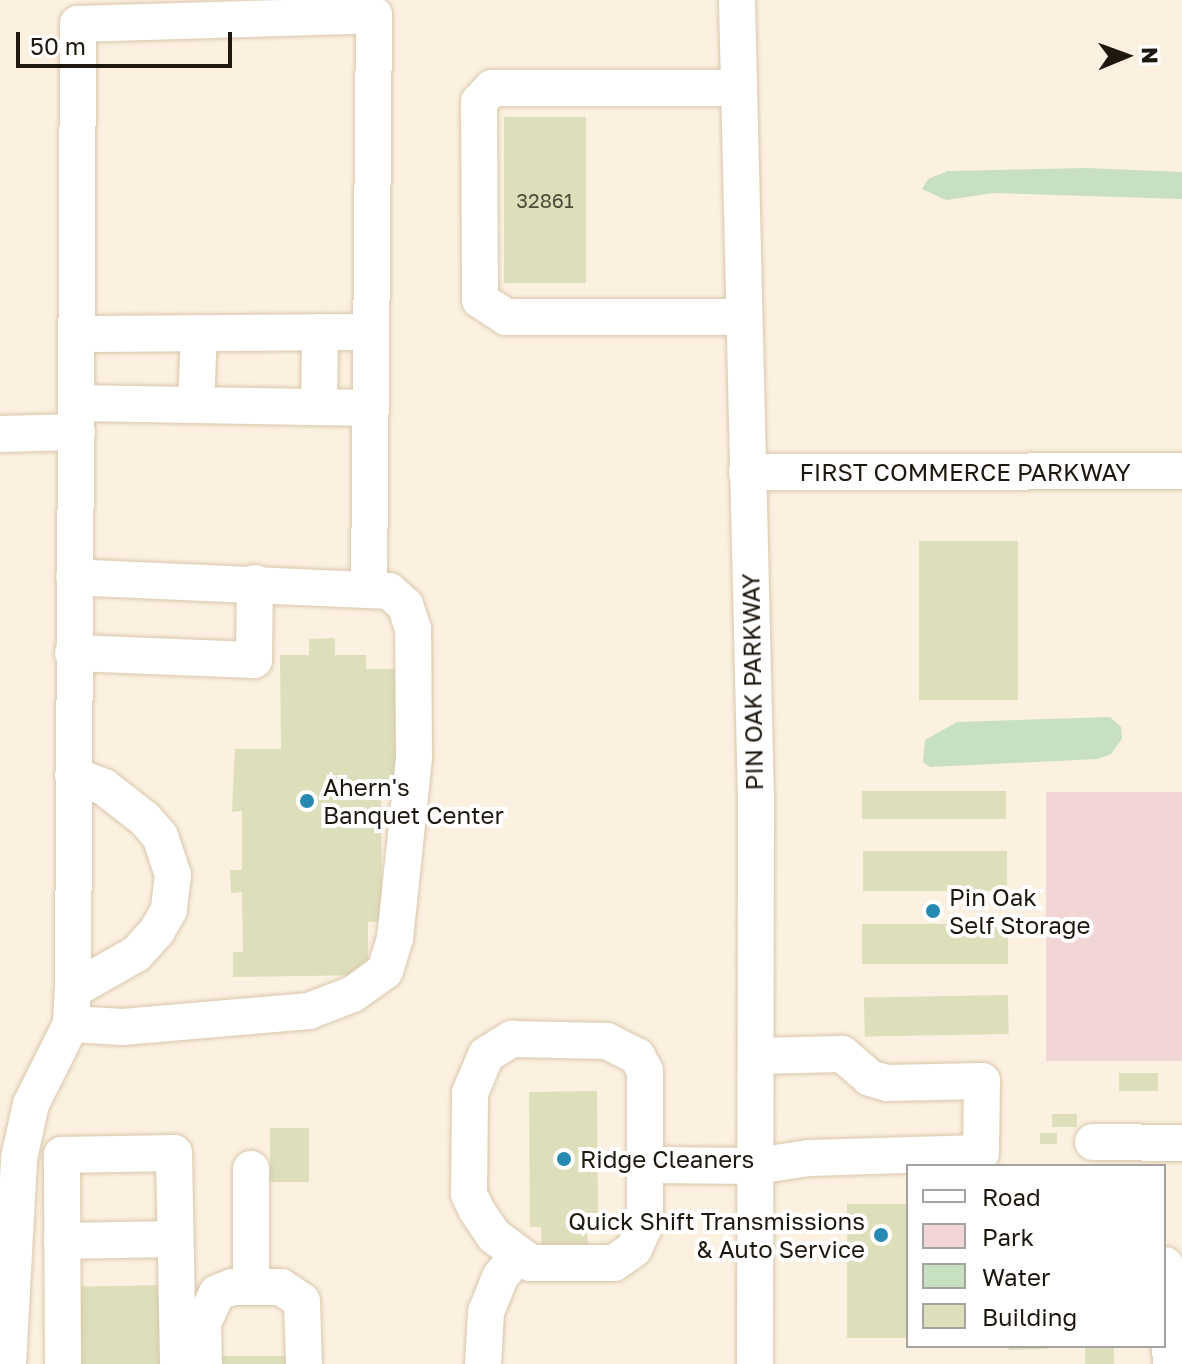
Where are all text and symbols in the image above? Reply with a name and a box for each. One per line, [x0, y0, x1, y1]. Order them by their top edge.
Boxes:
scale bar [20, 16, 236, 66]
north arrow [1086, 16, 1166, 96]
text: 50 m [30, 31, 86, 60]
text: N [1137, 47, 1164, 64]
house number: 32861 [516, 188, 574, 212]
street label: FIRST COMMERCE PARKWAY [799, 458, 1131, 486]
street label: PIN OAK PARKWAY [736, 573, 768, 791]
place label: Ahern's Banquet Center [323, 773, 504, 829]
marker: Ahern's Banquet Center [298, 792, 316, 810]
place label: Pin Oak Self Storage [949, 883, 1090, 939]
marker: Pin Oak Self Storage [924, 902, 942, 920]
place label: Ridge Cleaners [580, 1145, 754, 1173]
marker: Ridge Cleaners [555, 1150, 573, 1168]
legend [906, 1164, 1166, 1348]
text: Road [982, 1182, 1041, 1211]
place label: Quick Shift Transmissions & Auto Service [568, 1207, 865, 1263]
text: Park [982, 1222, 1034, 1251]
marker: Quick Shift Transmissions & Auto Service [872, 1226, 890, 1244]
text: Water [982, 1262, 1050, 1291]
text: Building [982, 1302, 1077, 1331]

